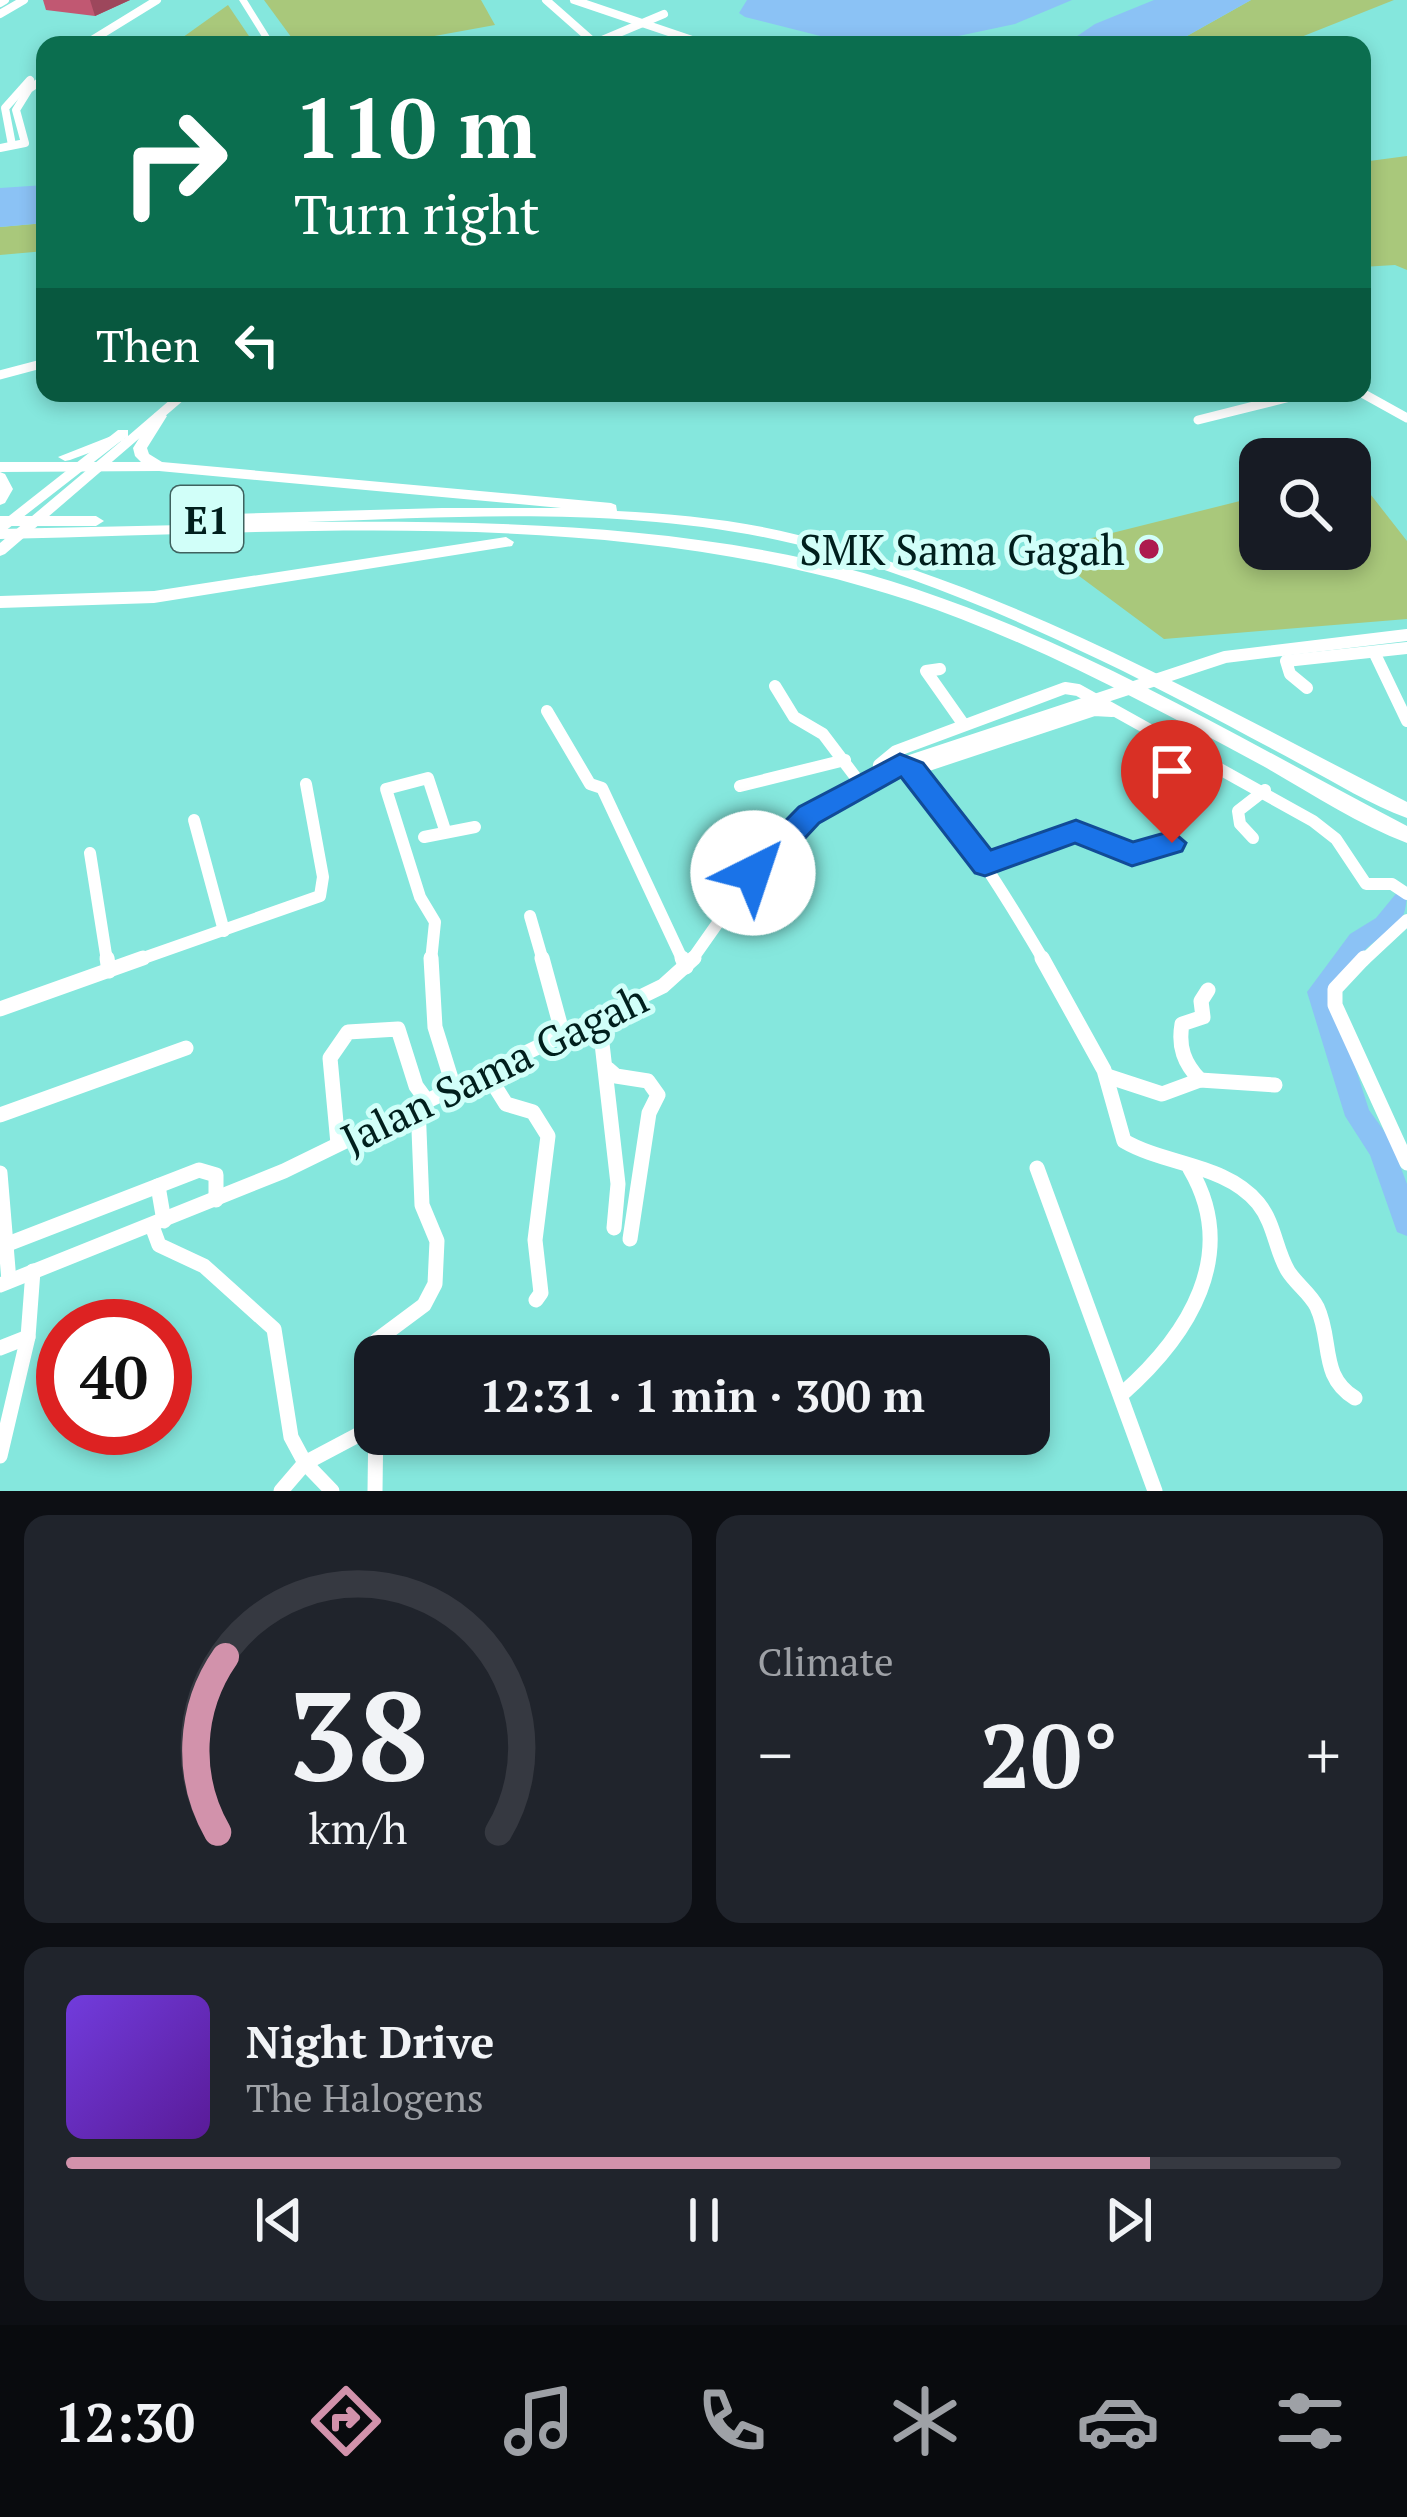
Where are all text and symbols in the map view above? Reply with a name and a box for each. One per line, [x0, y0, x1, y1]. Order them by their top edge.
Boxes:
text: 110 m [294, 71, 537, 182]
icon: right [96, 84, 252, 240]
text: Turn right [294, 178, 540, 249]
icon: left [224, 312, 290, 378]
text: Then [96, 315, 200, 375]
map controls [1239, 438, 1371, 570]
button: search [1239, 438, 1371, 570]
road number: E1 [171, 486, 243, 552]
place label: SMK Sama Gagah [799, 521, 1125, 577]
marker: SMK Sama Gagah [1136, 536, 1162, 562]
pin [1121, 720, 1223, 843]
icon: arrive [1139, 738, 1205, 804]
position arrow [690, 810, 816, 936]
street label: Jalan Sama Gagah [332, 970, 656, 1166]
speed limit sign: 40 [36, 1299, 192, 1455]
text: 12:31 · 1 min · 300 m [479, 1365, 925, 1425]
text: Climate [758, 1635, 894, 1687]
text: 38 [287, 1651, 428, 1817]
text: 20° [980, 1694, 1119, 1814]
text: − [758, 1710, 793, 1798]
text: + [1306, 1710, 1341, 1798]
text: km/h [308, 1799, 407, 1856]
text: Night Drive [246, 2011, 495, 2071]
text: The Halogens [246, 2071, 484, 2123]
icon: previous [246, 2187, 312, 2253]
icon: pause [671, 2187, 737, 2253]
icon: next [1096, 2187, 1162, 2253]
icon: directions [304, 2379, 388, 2463]
icon: music [497, 2379, 581, 2463]
icon: phone [690, 2379, 774, 2463]
icon: climate [883, 2379, 967, 2463]
icon: car [1076, 2379, 1160, 2463]
icon: filters [1268, 2379, 1352, 2463]
text: 12:30 [54, 2386, 195, 2457]

